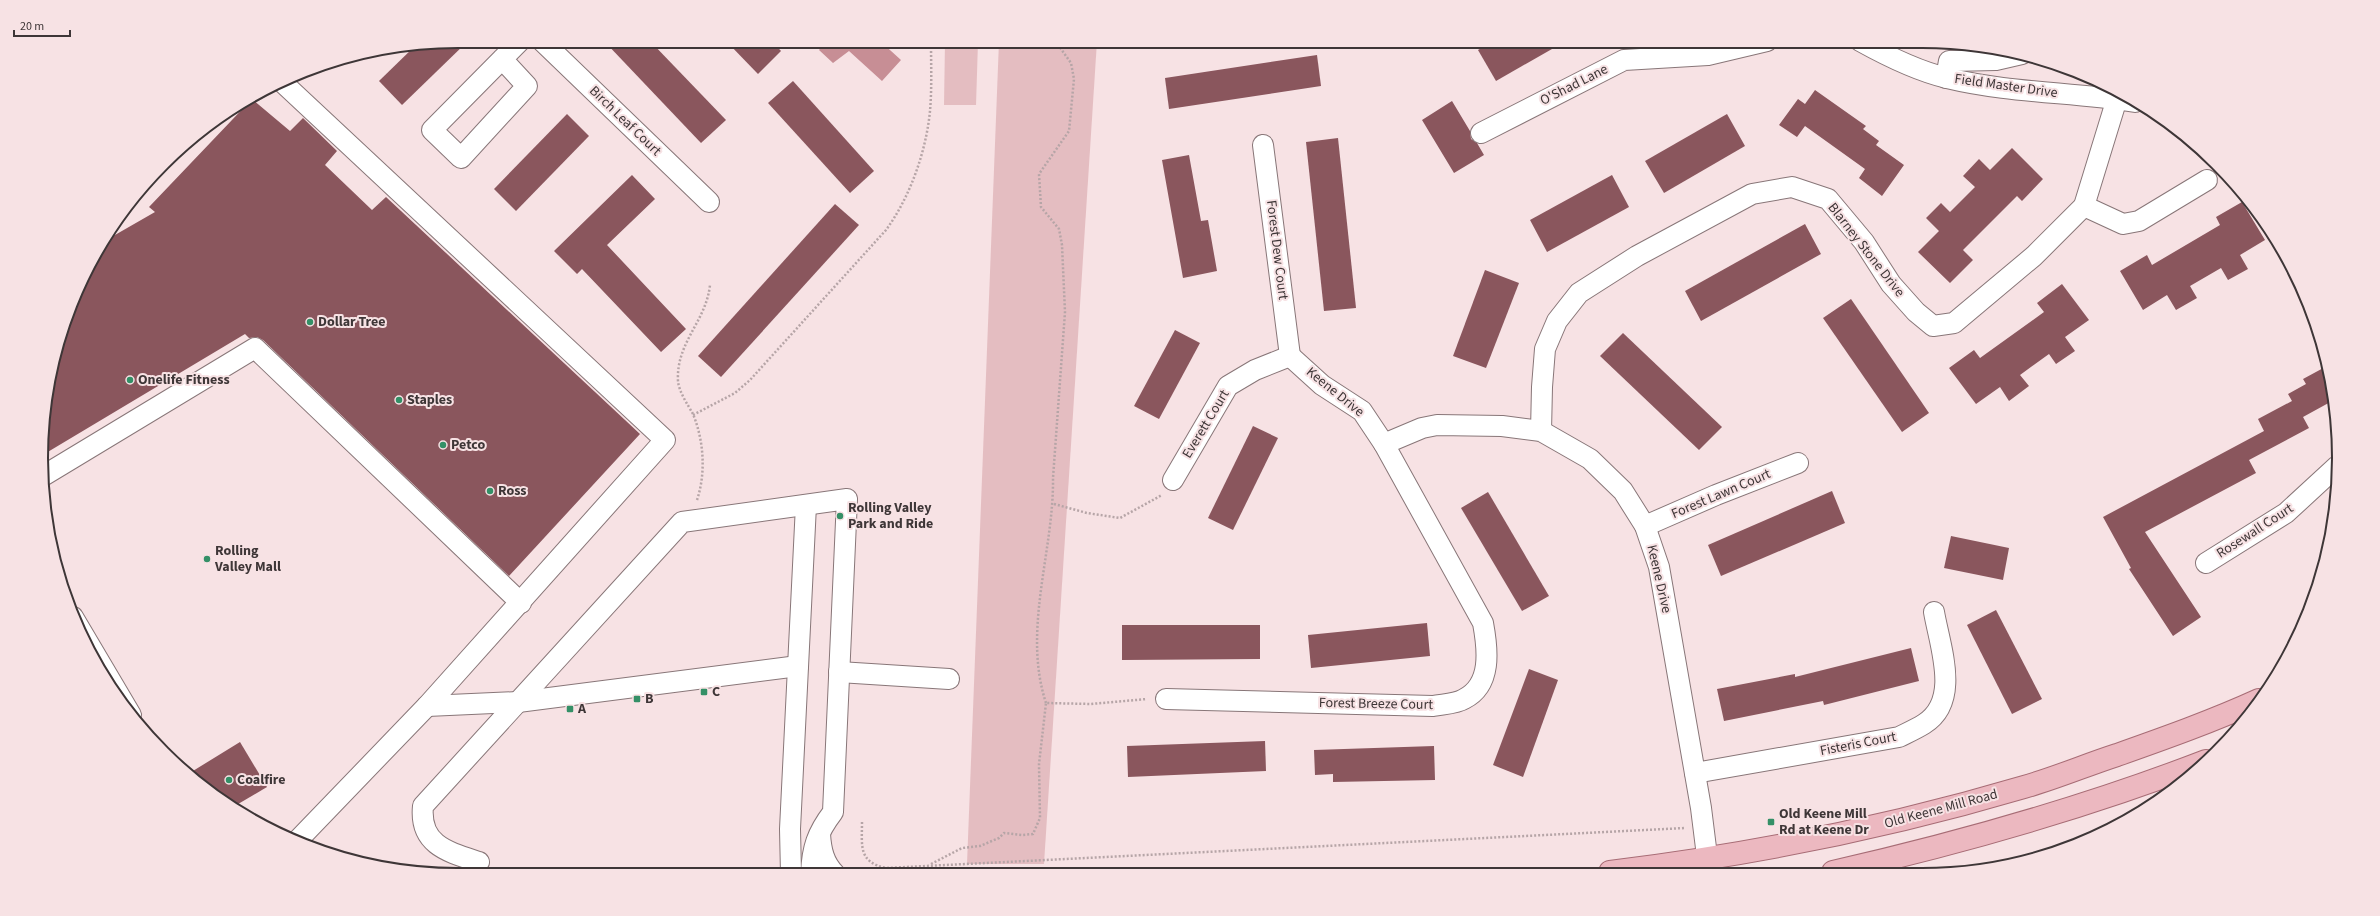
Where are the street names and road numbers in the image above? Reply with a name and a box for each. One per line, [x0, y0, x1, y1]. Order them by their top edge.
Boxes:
street label: O'Shad Lane [1537, 59, 1611, 111]
street label: Field Master Drive [1953, 69, 2059, 103]
street label: Birch Leaf Court [584, 81, 666, 161]
street label: Forest Dew Court [1261, 199, 1293, 301]
street label: Blarney Stone Drive [1823, 199, 1909, 301]
street label: Keene Drive [1302, 362, 1368, 422]
street label: Everett Court [1178, 386, 1235, 462]
street label: Forest Lawn Court [1668, 464, 1774, 524]
street label: Rosewall Court [2213, 499, 2298, 563]
street label: Keene Drive [1641, 543, 1677, 615]
street label: Forest Breeze Court [1319, 693, 1434, 715]
street label: Fisteris Court [1818, 727, 1898, 761]
street label: Old Keene Mill Road [1882, 784, 2000, 834]

